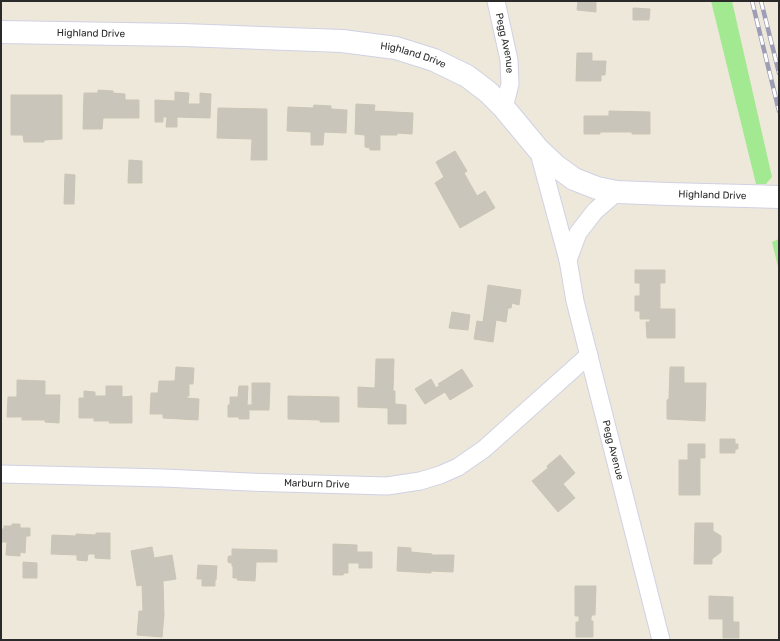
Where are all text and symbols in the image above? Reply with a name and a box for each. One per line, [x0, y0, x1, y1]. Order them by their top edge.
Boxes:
street label: Pegg Avenue [493, 12, 516, 74]
street label: Highland Drive [57, 27, 126, 40]
street label: Highland Drive [380, 40, 448, 71]
street label: Highland Drive [678, 188, 747, 202]
street label: Pegg Avenue [599, 419, 626, 482]
street label: Marburn Drive [284, 477, 350, 491]

